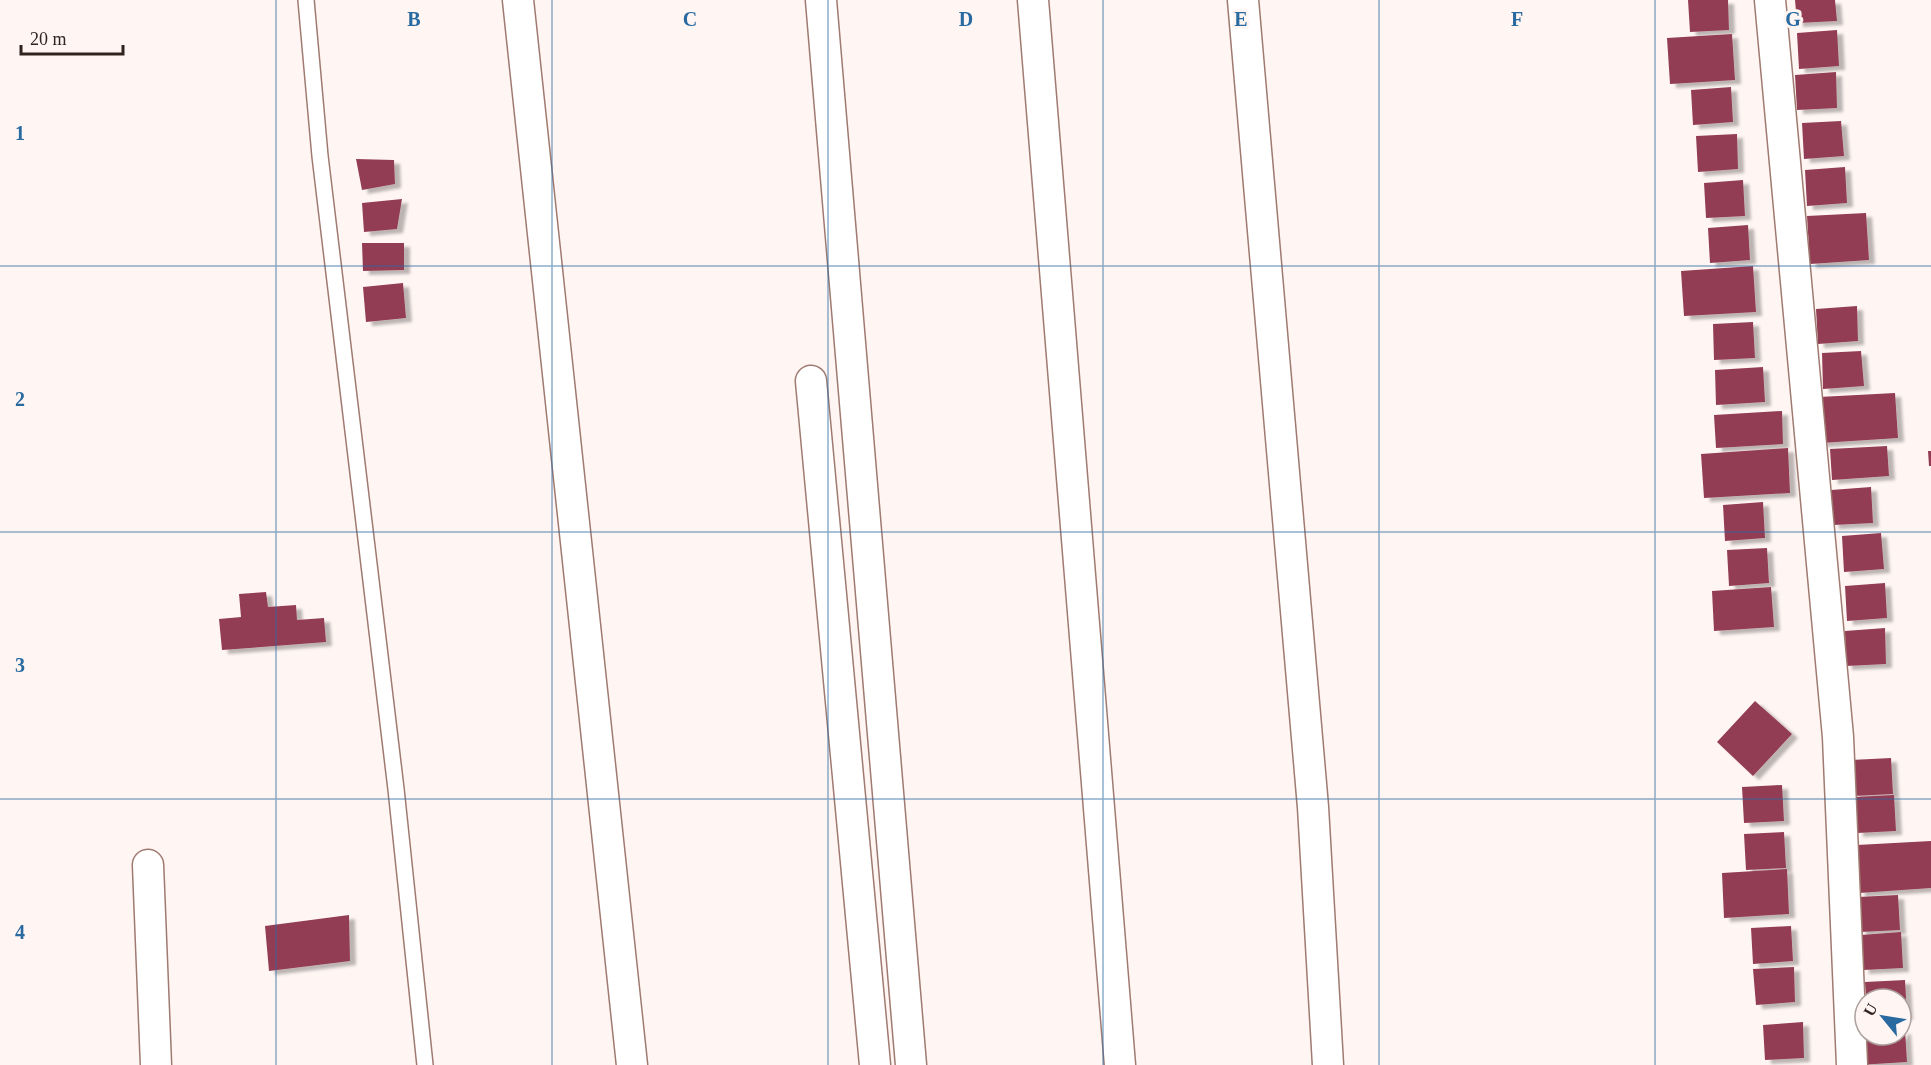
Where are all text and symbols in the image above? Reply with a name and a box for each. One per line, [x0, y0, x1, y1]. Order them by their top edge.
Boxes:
text: B [407, 8, 421, 30]
text: C [683, 8, 697, 30]
text: D [959, 8, 973, 30]
text: E [1234, 8, 1248, 30]
text: F [1511, 8, 1523, 30]
text: G [1785, 8, 1801, 30]
scale bar [21, 18, 123, 56]
text: 20 m [30, 29, 67, 49]
text: 1 [15, 122, 25, 144]
text: 2 [15, 388, 25, 410]
text: 3 [15, 654, 25, 676]
text: 4 [15, 921, 25, 943]
north arrow [1853, 987, 1913, 1047]
text: U [1860, 1000, 1881, 1019]

